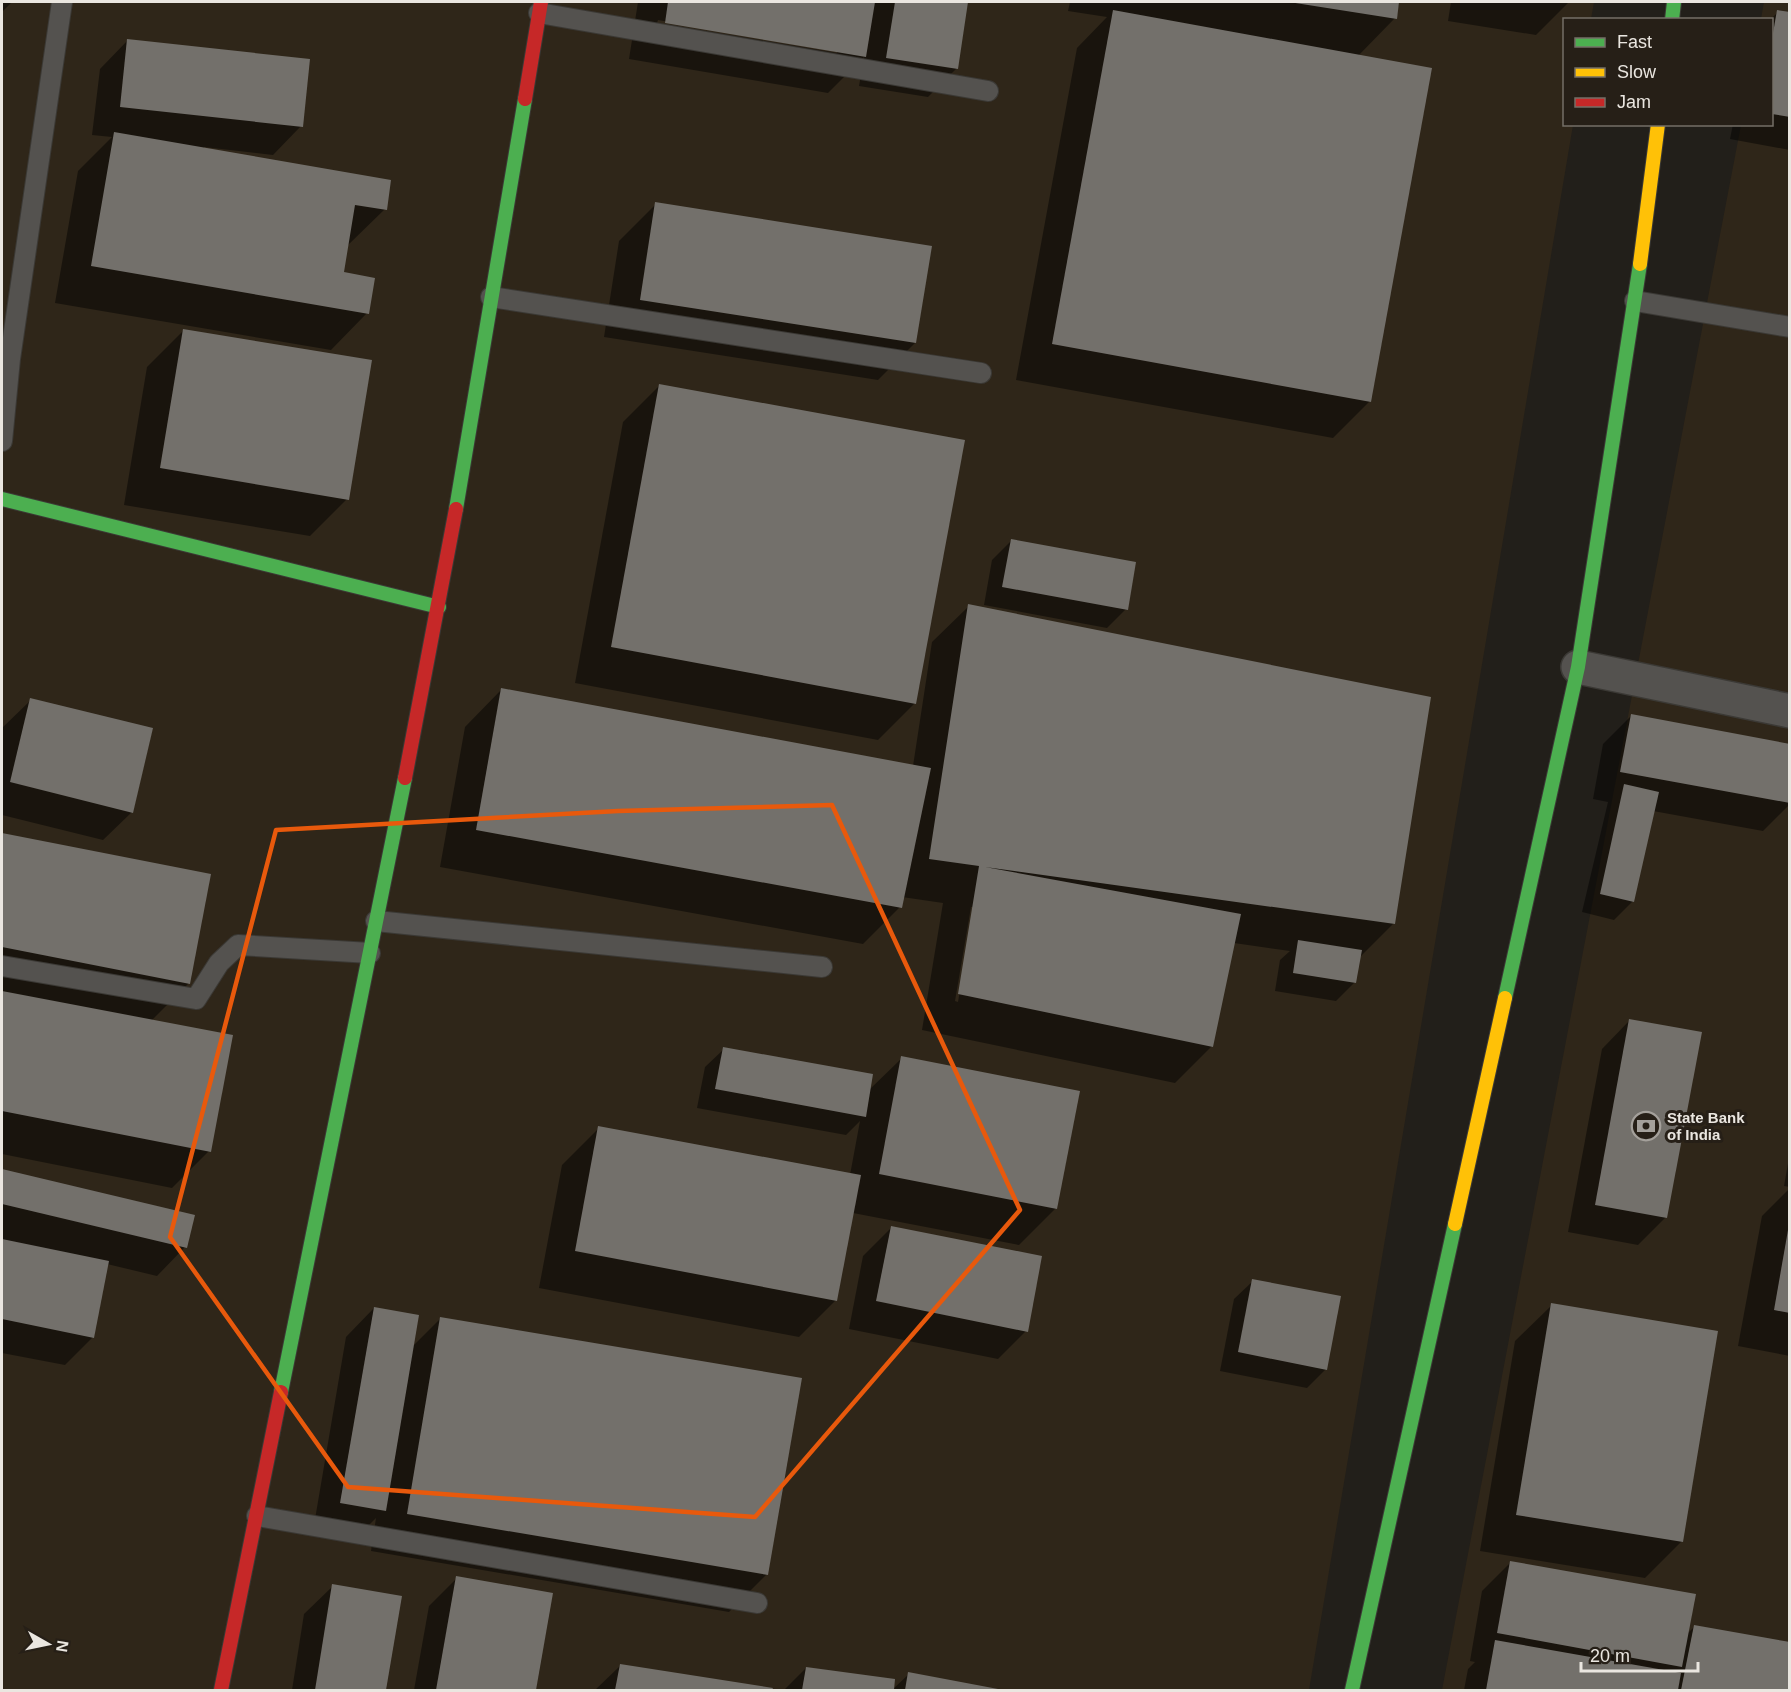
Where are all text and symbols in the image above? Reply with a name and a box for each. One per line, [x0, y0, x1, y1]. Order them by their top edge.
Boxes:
legend [1563, 18, 1773, 126]
text: Fast [1617, 32, 1652, 52]
text: Slow [1617, 62, 1657, 82]
text: Jam [1617, 92, 1651, 112]
place label: State Bank of India [1667, 1109, 1745, 1143]
bank icon: State Bank of India [1630, 1110, 1662, 1142]
north arrow [18, 1614, 78, 1674]
scale bar [1581, 1635, 1698, 1673]
text: N [53, 1639, 72, 1653]
text: 20 m [1590, 1646, 1630, 1666]

